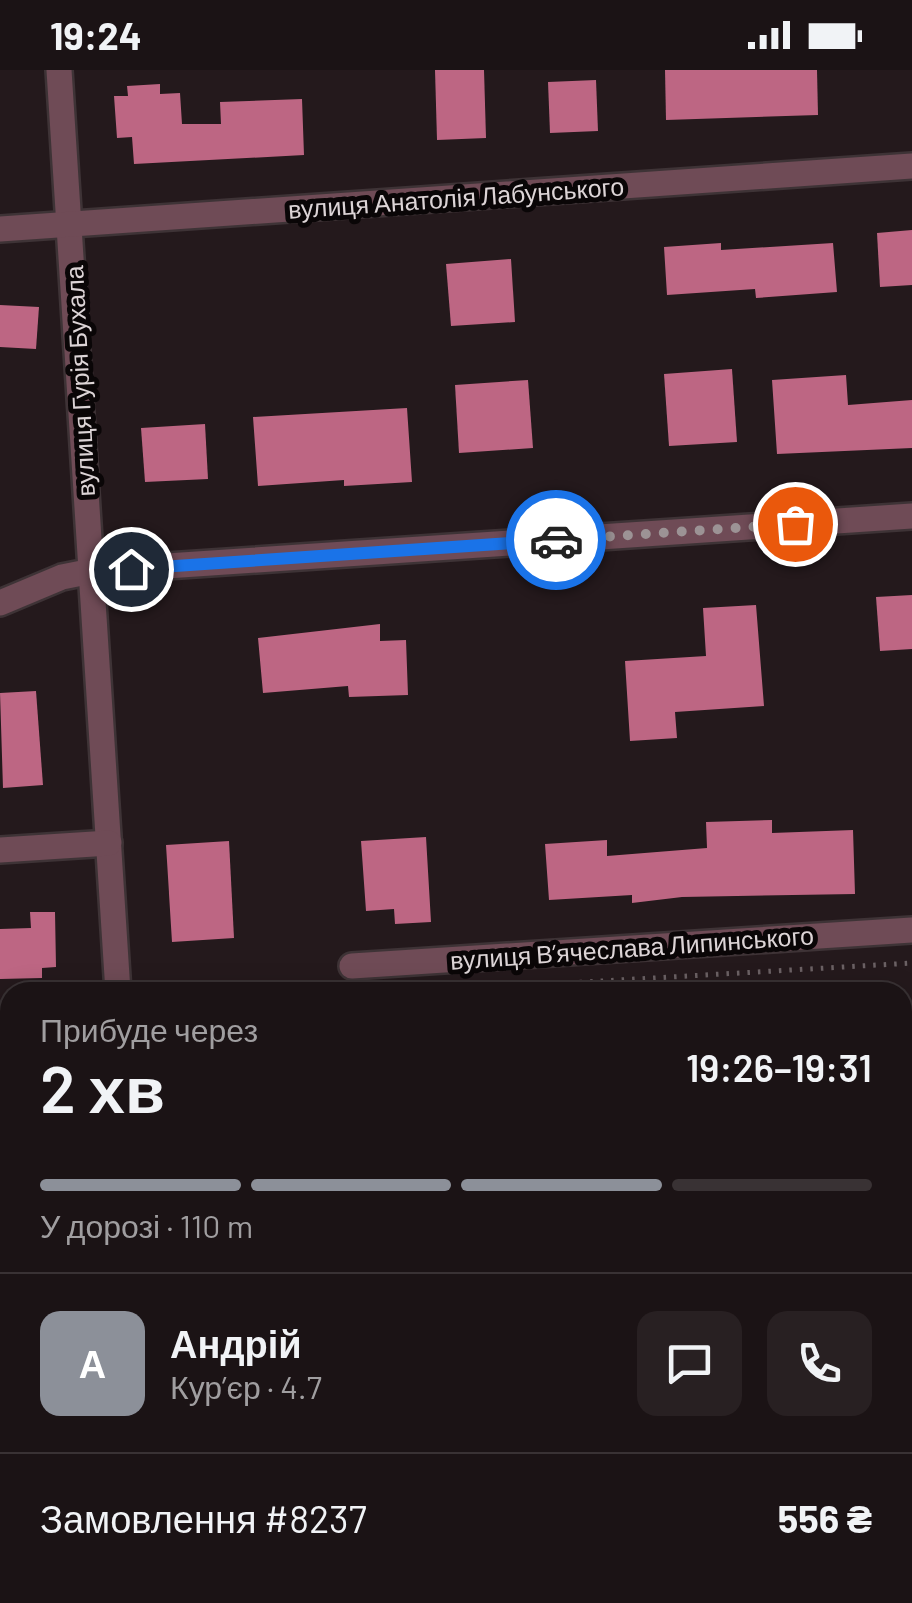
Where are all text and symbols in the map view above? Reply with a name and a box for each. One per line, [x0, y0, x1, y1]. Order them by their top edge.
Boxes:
text: 19:24 [50, 12, 142, 58]
street label: вулиця Анатолія Лабунського [287, 170, 625, 224]
street label: вулиця Гурія Бухала [58, 265, 100, 497]
pin [753, 482, 838, 567]
courier [506, 490, 606, 590]
icon: bag [768, 497, 823, 552]
icon: car [529, 513, 584, 568]
pin [89, 527, 174, 612]
icon: home [104, 542, 159, 597]
street label: вулиця Вʼячеслава Липинського [449, 919, 815, 975]
text: Прибуде через [40, 1010, 258, 1048]
text: 19:26–19:31 [686, 1044, 872, 1090]
text: 2 хв [40, 1048, 165, 1126]
text: У дорозі · 110 m [40, 1206, 253, 1244]
button: chat [637, 1311, 742, 1416]
button: phone [767, 1311, 872, 1416]
text: Андрій [170, 1320, 302, 1366]
text: А [79, 1340, 106, 1386]
text: Кур’єр · 4.7 [170, 1367, 322, 1405]
text: Замовлення #8237 [40, 1495, 367, 1541]
text: 556 ₴ [778, 1495, 872, 1541]

